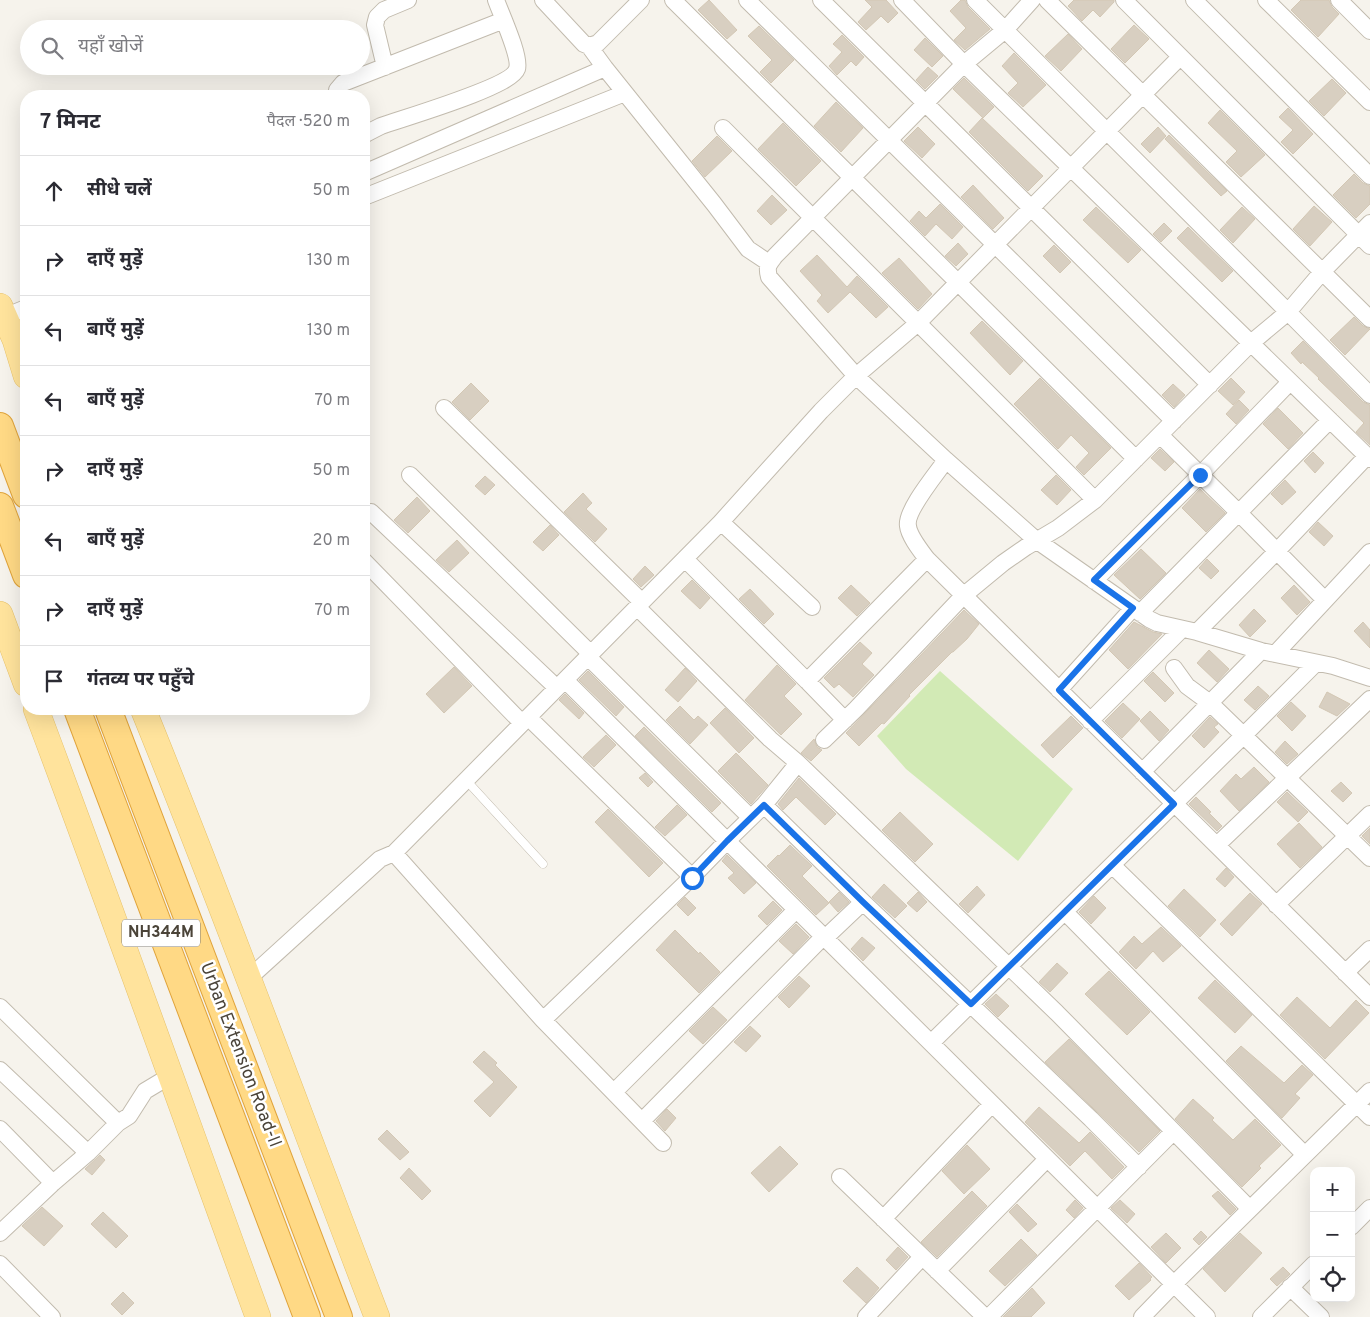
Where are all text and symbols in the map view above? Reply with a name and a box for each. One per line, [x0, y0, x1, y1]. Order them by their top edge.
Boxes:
search box [20, 20, 370, 75]
icon: search [38, 34, 66, 62]
text: यहाँ खोजें [78, 35, 143, 59]
text: 7 मिनट [40, 109, 101, 136]
text: पैदल · 520 m [267, 112, 350, 132]
icon: ahead [40, 177, 68, 205]
text: सीधे चलें [87, 178, 152, 202]
text: 50 m [313, 181, 350, 201]
icon: right [40, 247, 68, 275]
text: दाएँ मुड़ें [87, 248, 143, 272]
text: 130 m [307, 251, 350, 271]
icon: left [40, 317, 68, 345]
text: बाएँ मुड़ें [87, 318, 144, 342]
text: 130 m [307, 321, 350, 341]
icon: left [40, 387, 68, 415]
text: बाएँ मुड़ें [87, 388, 144, 412]
text: 70 m [315, 391, 350, 411]
icon: right [40, 457, 68, 485]
text: दाएँ मुड़ें [87, 458, 143, 482]
text: 50 m [313, 461, 350, 481]
route end [1189, 464, 1212, 487]
icon: left [40, 527, 68, 555]
text: बाएँ मुड़ें [87, 528, 144, 552]
text: 20 m [313, 531, 350, 551]
icon: right [40, 597, 68, 625]
text: दाएँ मुड़ें [87, 598, 143, 622]
text: 70 m [315, 601, 350, 621]
icon: arrive [40, 667, 68, 695]
text: गंतव्य पर पहुँचे [87, 668, 194, 692]
route start [681, 867, 704, 890]
road number: NH344M [122, 920, 200, 946]
street label: Urban Extension Road-II [194, 959, 286, 1151]
map controls [1310, 1167, 1355, 1302]
button: + [1310, 1167, 1355, 1212]
button: − [1310, 1212, 1355, 1257]
button: locate [1310, 1257, 1355, 1302]

